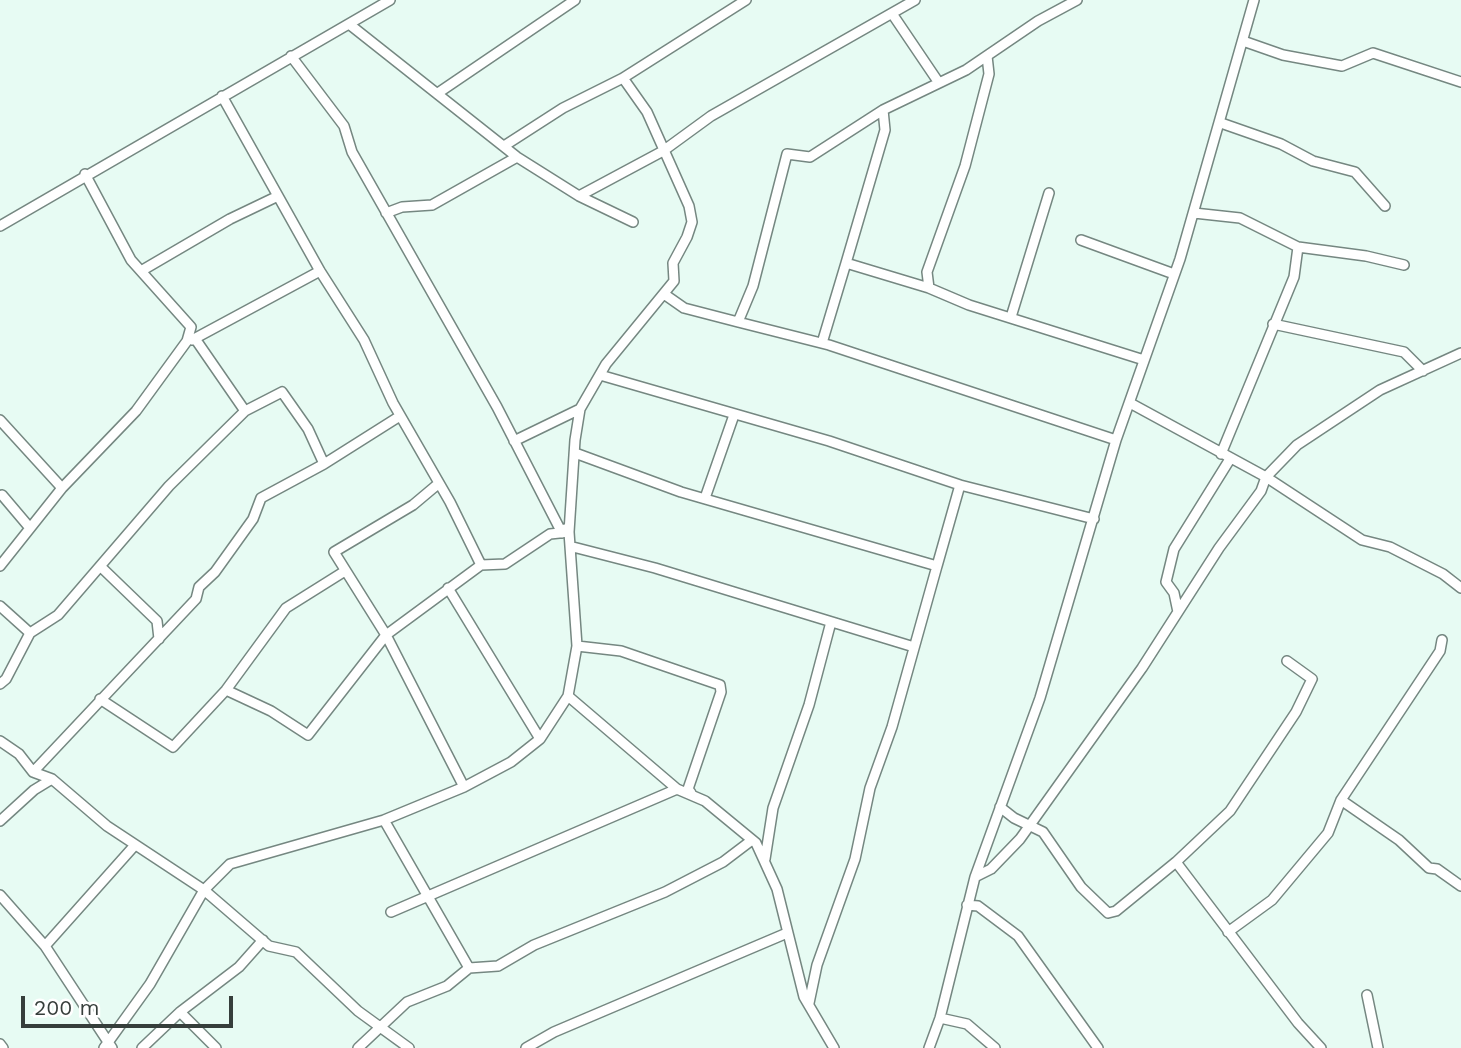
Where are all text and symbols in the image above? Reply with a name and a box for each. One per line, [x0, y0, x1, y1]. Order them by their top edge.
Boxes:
scale bar [24, 982, 236, 1026]
text: 200 m [34, 995, 100, 1020]

